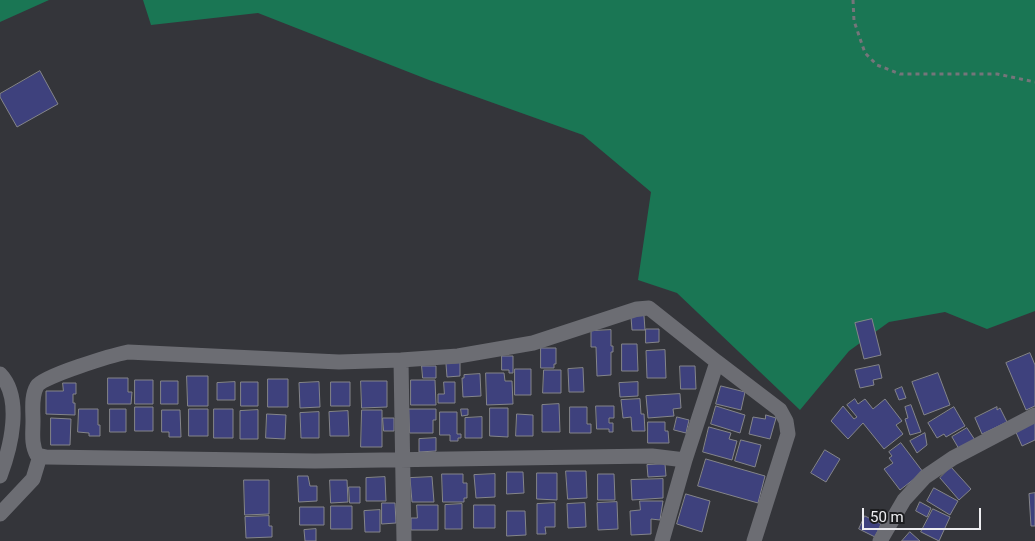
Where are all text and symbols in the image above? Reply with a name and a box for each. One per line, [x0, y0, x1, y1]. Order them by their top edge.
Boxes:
scale bar [865, 498, 984, 530]
text: 50 m [870, 508, 904, 526]

